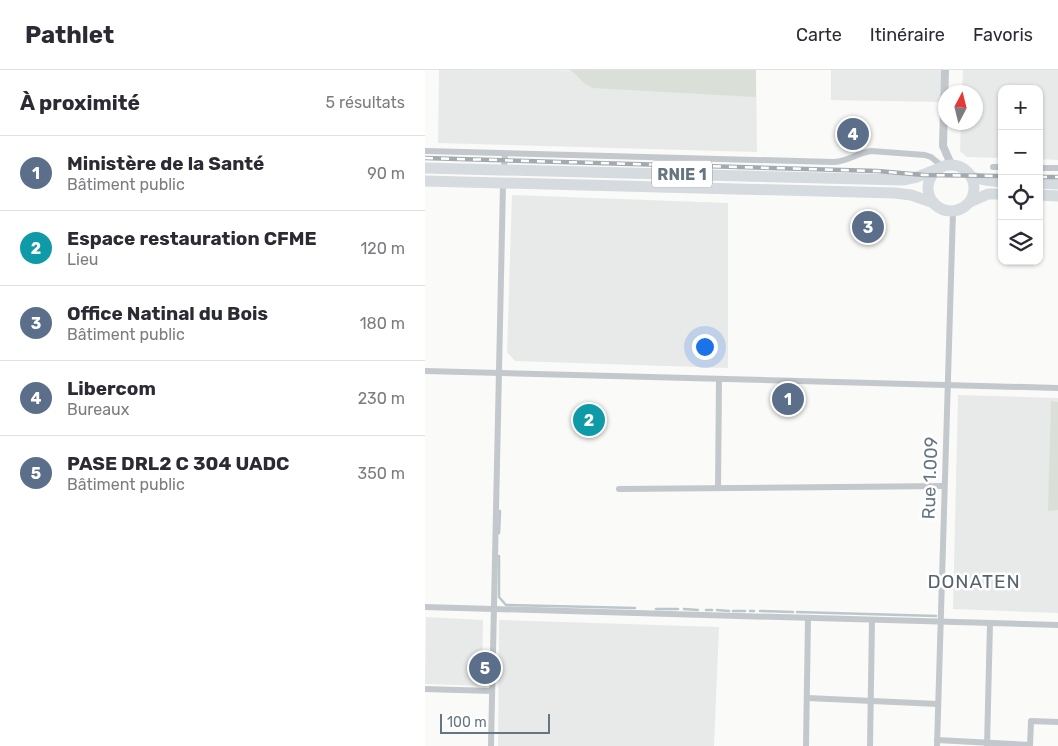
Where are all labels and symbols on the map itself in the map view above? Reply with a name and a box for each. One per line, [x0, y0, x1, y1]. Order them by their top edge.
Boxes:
north arrow [938, 85, 983, 130]
pin: 4 [837, 115, 869, 153]
road number: RNIE 1 [652, 160, 712, 188]
pin: 3 [852, 208, 884, 246]
your location [692, 334, 718, 360]
pin: 1 [772, 380, 804, 418]
pin: 2 [573, 401, 605, 439]
street label: Rue 1.009 [918, 436, 942, 520]
district label: DONATEN [927, 570, 1021, 593]
pin: 5 [469, 649, 501, 687]
scale bar [440, 711, 550, 734]

